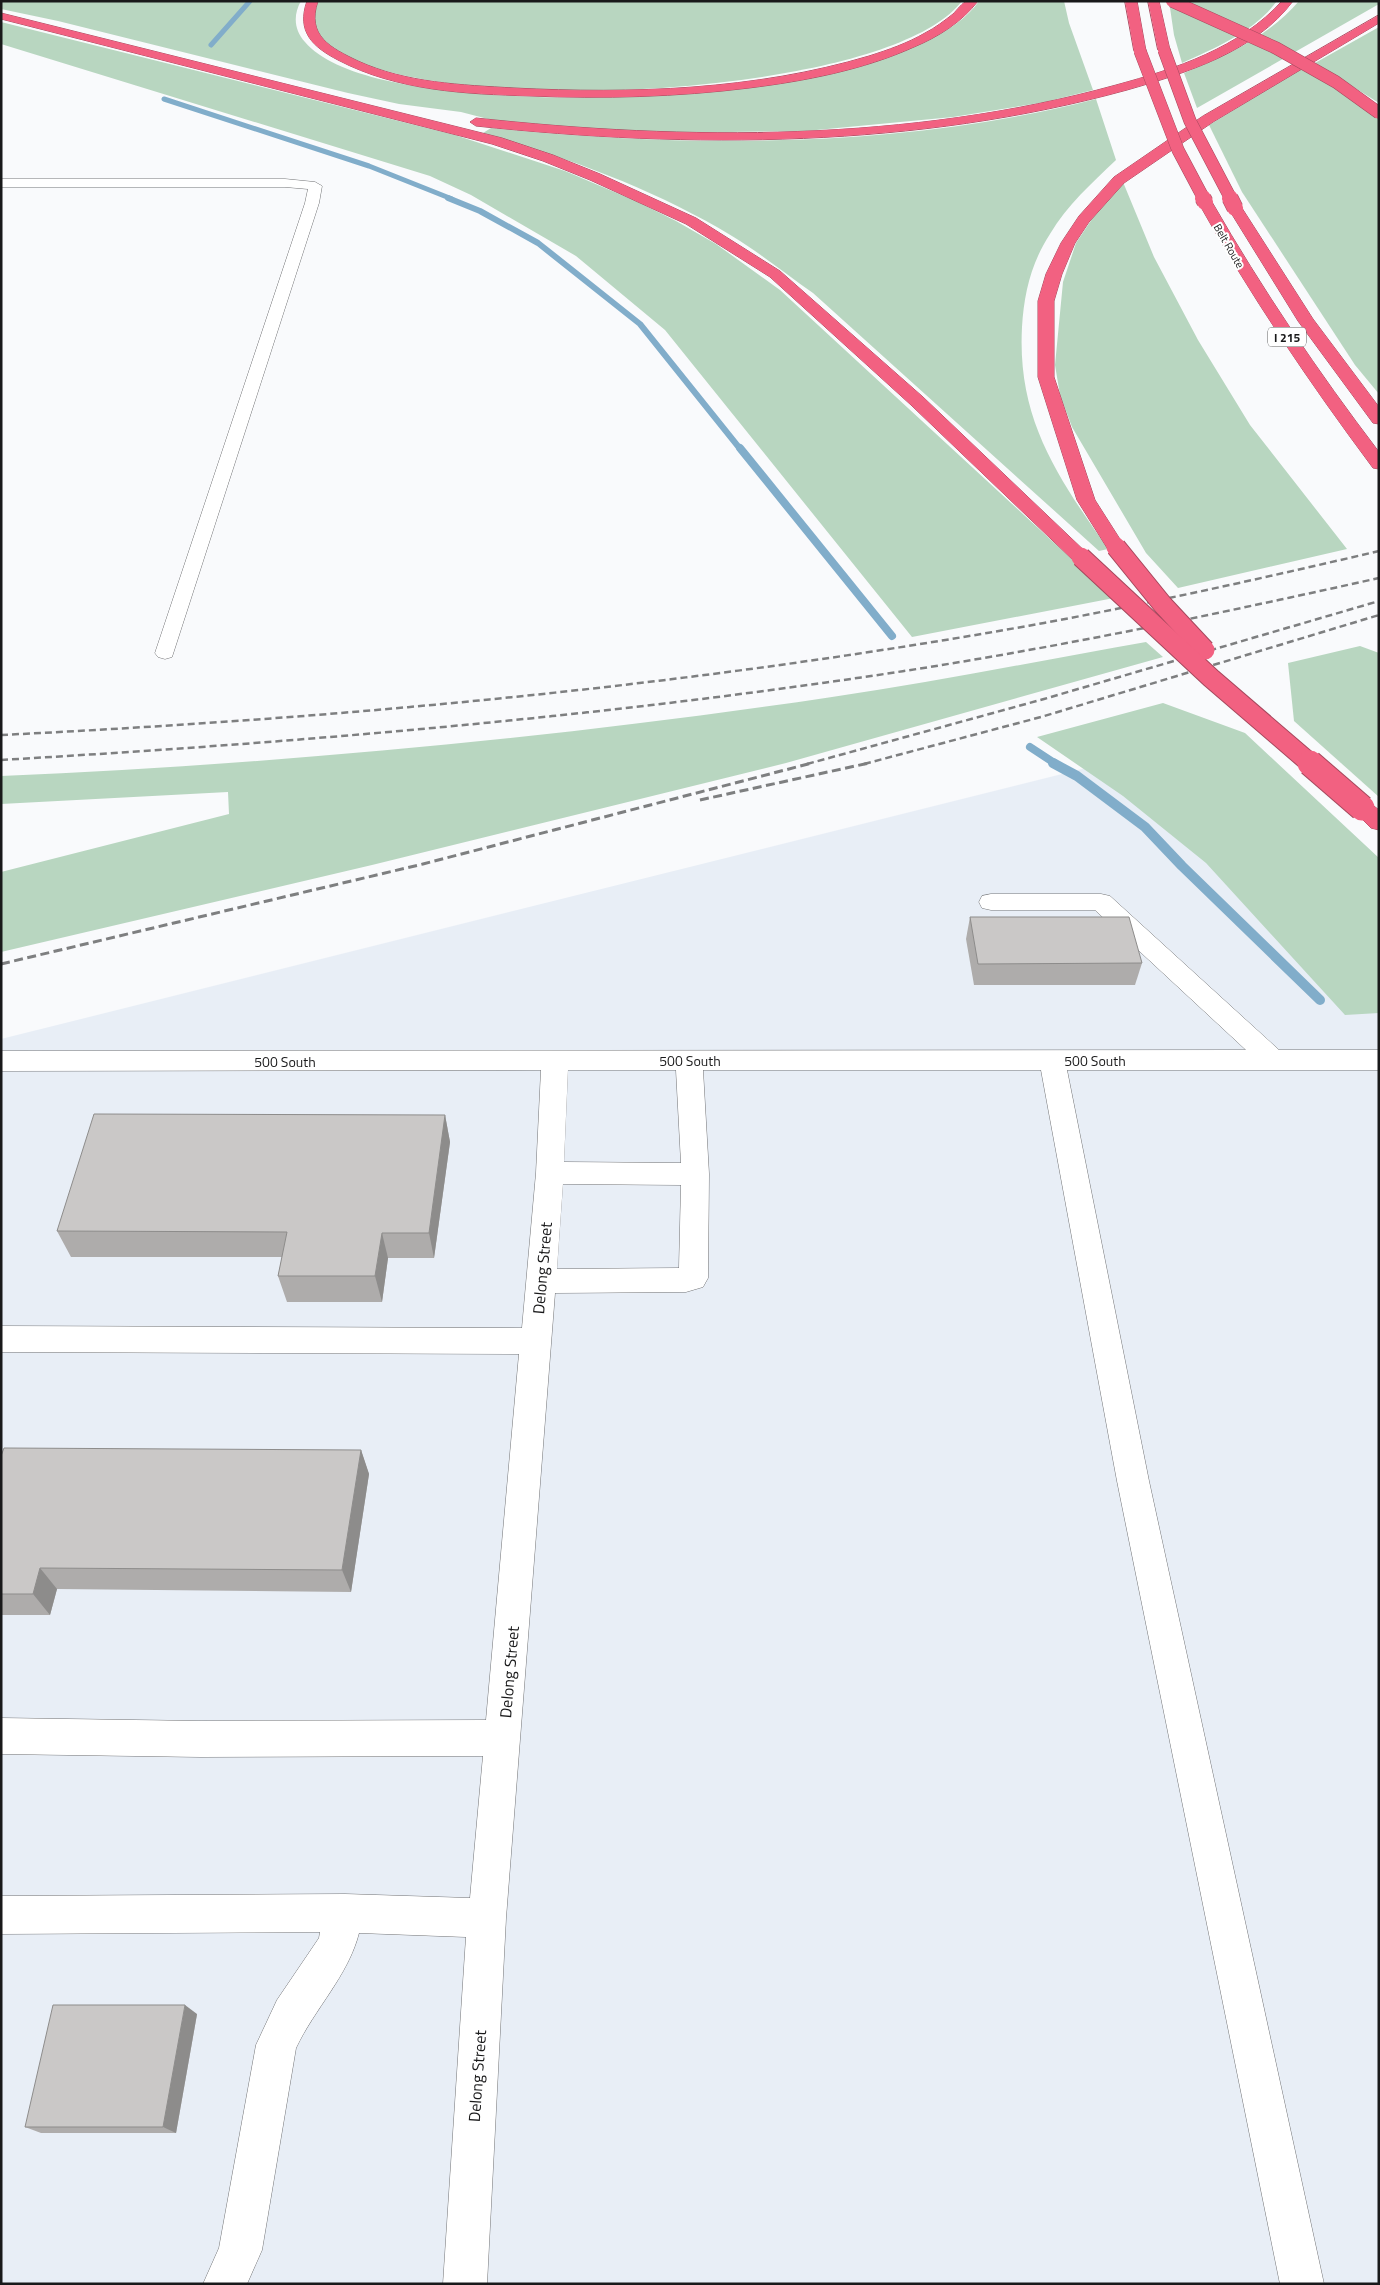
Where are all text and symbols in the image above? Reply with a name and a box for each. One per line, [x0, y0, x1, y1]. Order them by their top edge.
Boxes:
street label: Belt Route [1210, 221, 1248, 272]
road number: I 215 [1268, 328, 1306, 347]
street label: 500 South [659, 1050, 721, 1071]
street label: 500 South [1064, 1050, 1126, 1071]
street label: 500 South [254, 1051, 316, 1072]
street label: Delong Street [526, 1221, 558, 1315]
street label: Delong Street [493, 1625, 525, 1719]
street label: Delong Street [462, 2029, 492, 2123]

